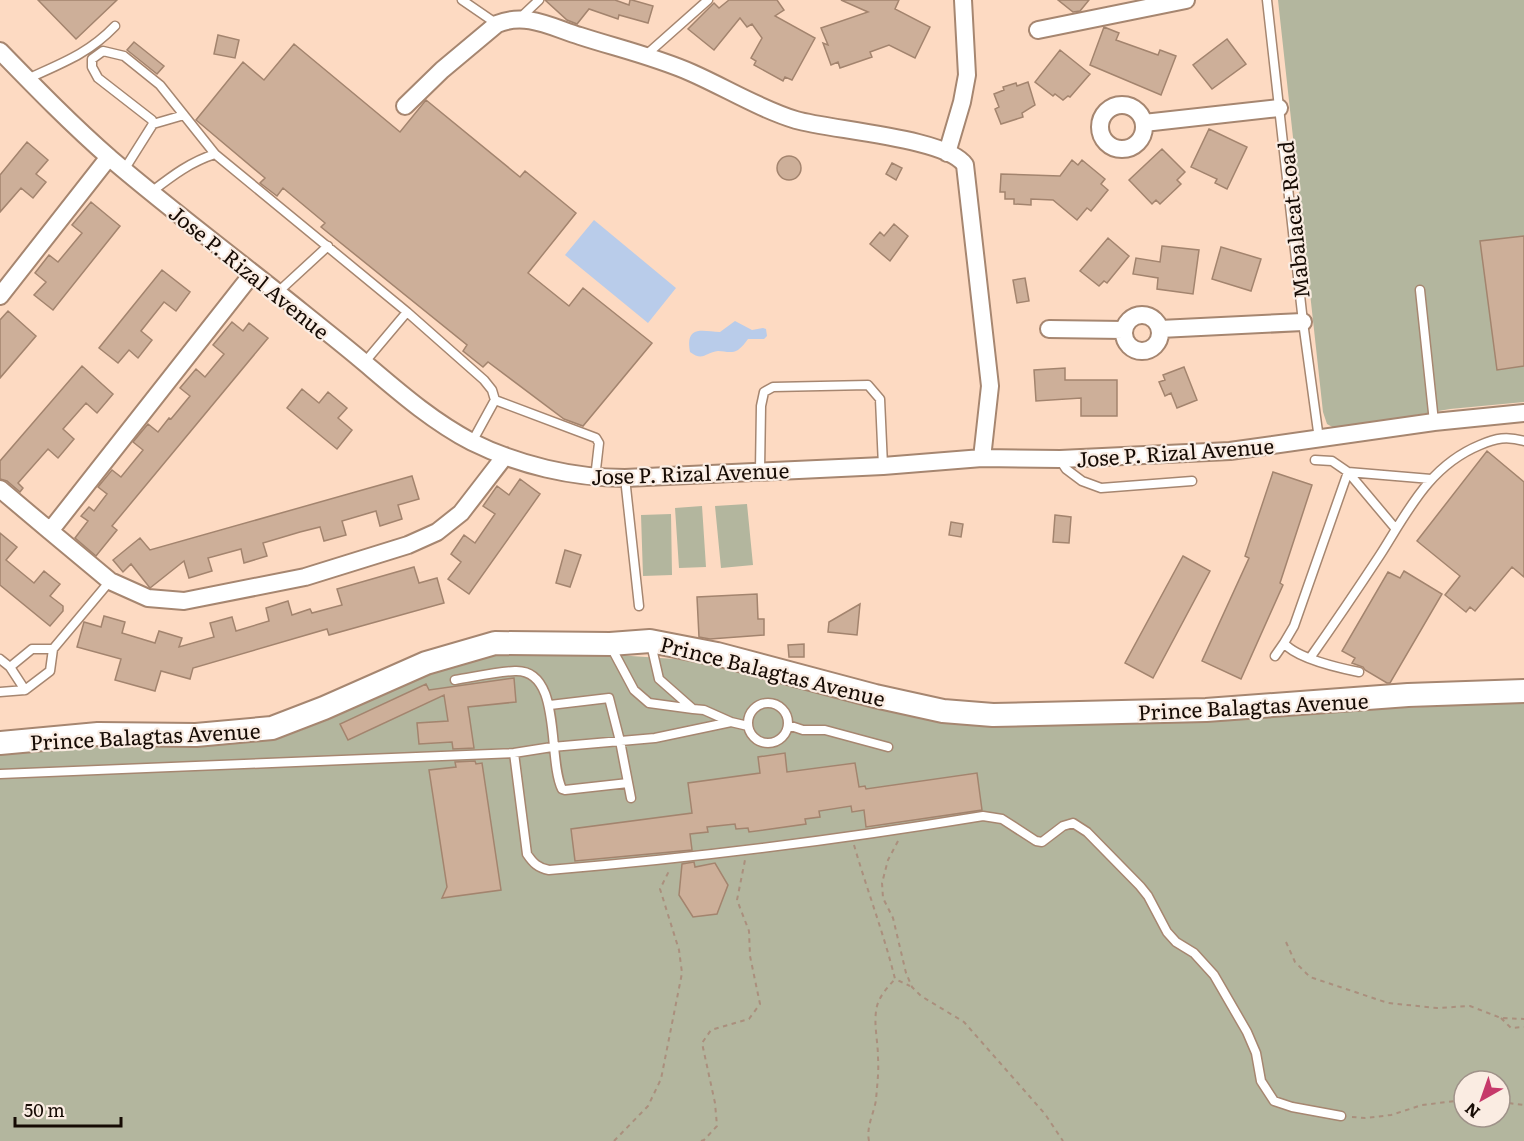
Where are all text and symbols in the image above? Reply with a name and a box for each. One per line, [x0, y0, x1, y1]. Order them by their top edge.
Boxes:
street label: Mabalacat Road [1268, 139, 1316, 300]
street label: Jose P. Rizal Avenue [163, 196, 337, 346]
street label: Jose P. Rizal Avenue [1075, 429, 1275, 473]
street label: Jose P. Rizal Avenue [590, 453, 790, 491]
street label: Prince Balagtas Avenue [657, 627, 889, 713]
street label: Prince Balagtas Avenue [1137, 683, 1369, 727]
street label: Prince Balagtas Avenue [29, 713, 261, 757]
north arrow [1452, 1069, 1512, 1129]
scale bar [15, 1090, 122, 1128]
text: 50 m [24, 1096, 65, 1123]
text: N [1459, 1098, 1485, 1125]

